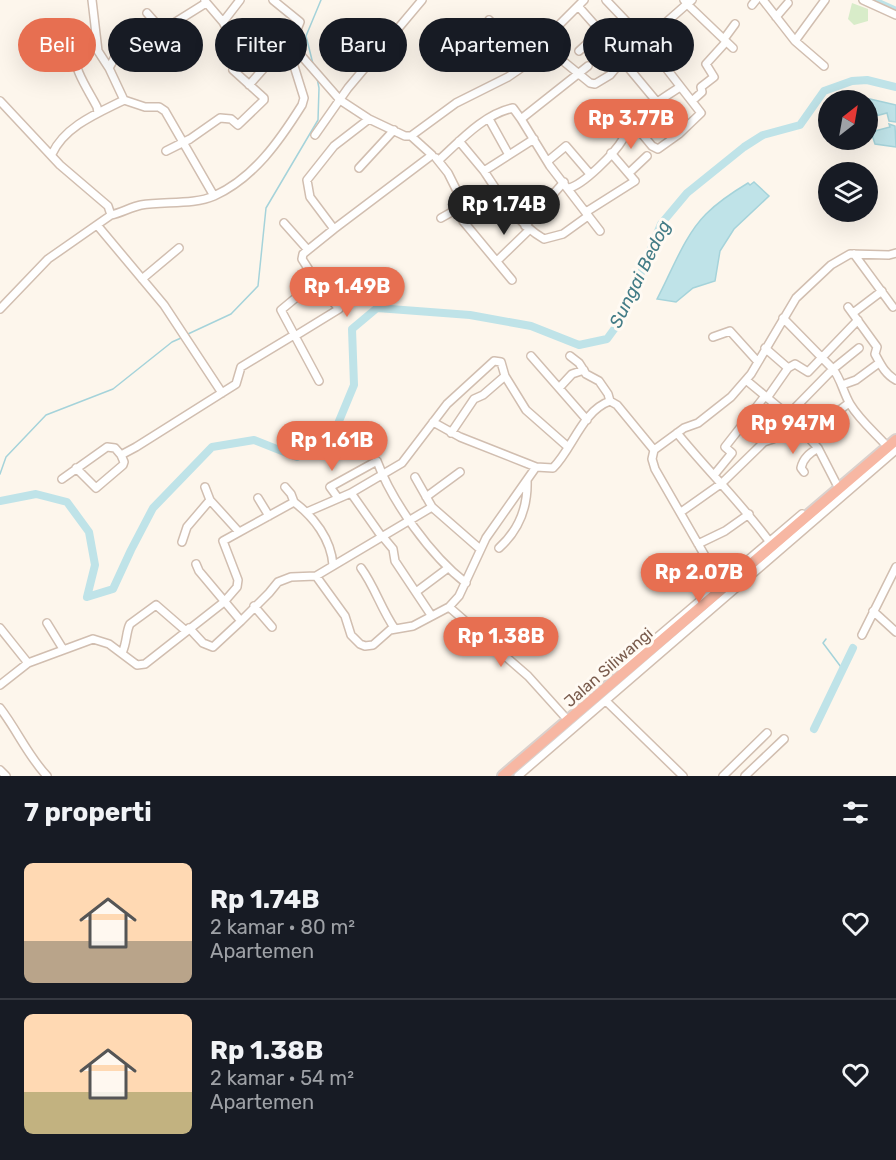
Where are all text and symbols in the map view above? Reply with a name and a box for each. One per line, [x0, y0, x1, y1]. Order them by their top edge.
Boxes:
chip: Beli [18, 18, 96, 72]
chip: Sewa [108, 18, 203, 72]
chip: Filter [215, 18, 307, 72]
chip: Baru [319, 18, 407, 72]
chip: Apartemen [419, 18, 571, 72]
chip: Rumah [583, 18, 694, 72]
north arrow [818, 90, 878, 150]
map controls [818, 90, 878, 222]
pin: Rp 3.77B [569, 99, 693, 150]
text: Rp 3.77B [588, 106, 674, 130]
button: layers [818, 162, 878, 222]
pin: Rp 1.74B [442, 185, 566, 236]
text: Rp 1.74B [462, 192, 546, 216]
water label: Sungai Bedog [604, 216, 676, 331]
pin: Rp 1.49B [285, 267, 409, 318]
text: Rp 1.49B [304, 274, 390, 298]
pin: Rp 947M [738, 404, 848, 455]
text: Rp 947M [751, 411, 835, 435]
pin: Rp 1.61B [270, 421, 394, 472]
text: Rp 1.61B [291, 428, 373, 452]
pin: Rp 2.07B [637, 553, 761, 604]
text: Rp 2.07B [655, 560, 743, 584]
pin: Rp 1.38B [439, 617, 563, 668]
text: Rp 1.38B [457, 624, 545, 648]
street label: Jalan Siliwangi [560, 624, 657, 711]
icon: filters [839, 796, 872, 829]
text: 7 properti [24, 797, 152, 828]
text: Rp 1.74B [210, 884, 320, 915]
icon: home [72, 887, 144, 959]
icon: heart [839, 907, 872, 940]
text: 2 kamar · 80 m² [210, 915, 355, 939]
text: Apartemen [210, 939, 314, 963]
text: Rp 1.38B [210, 1035, 323, 1066]
icon: home [72, 1038, 144, 1110]
icon: heart [839, 1058, 872, 1091]
text: 2 kamar · 54 m² [210, 1066, 354, 1090]
text: Apartemen [210, 1090, 314, 1114]

